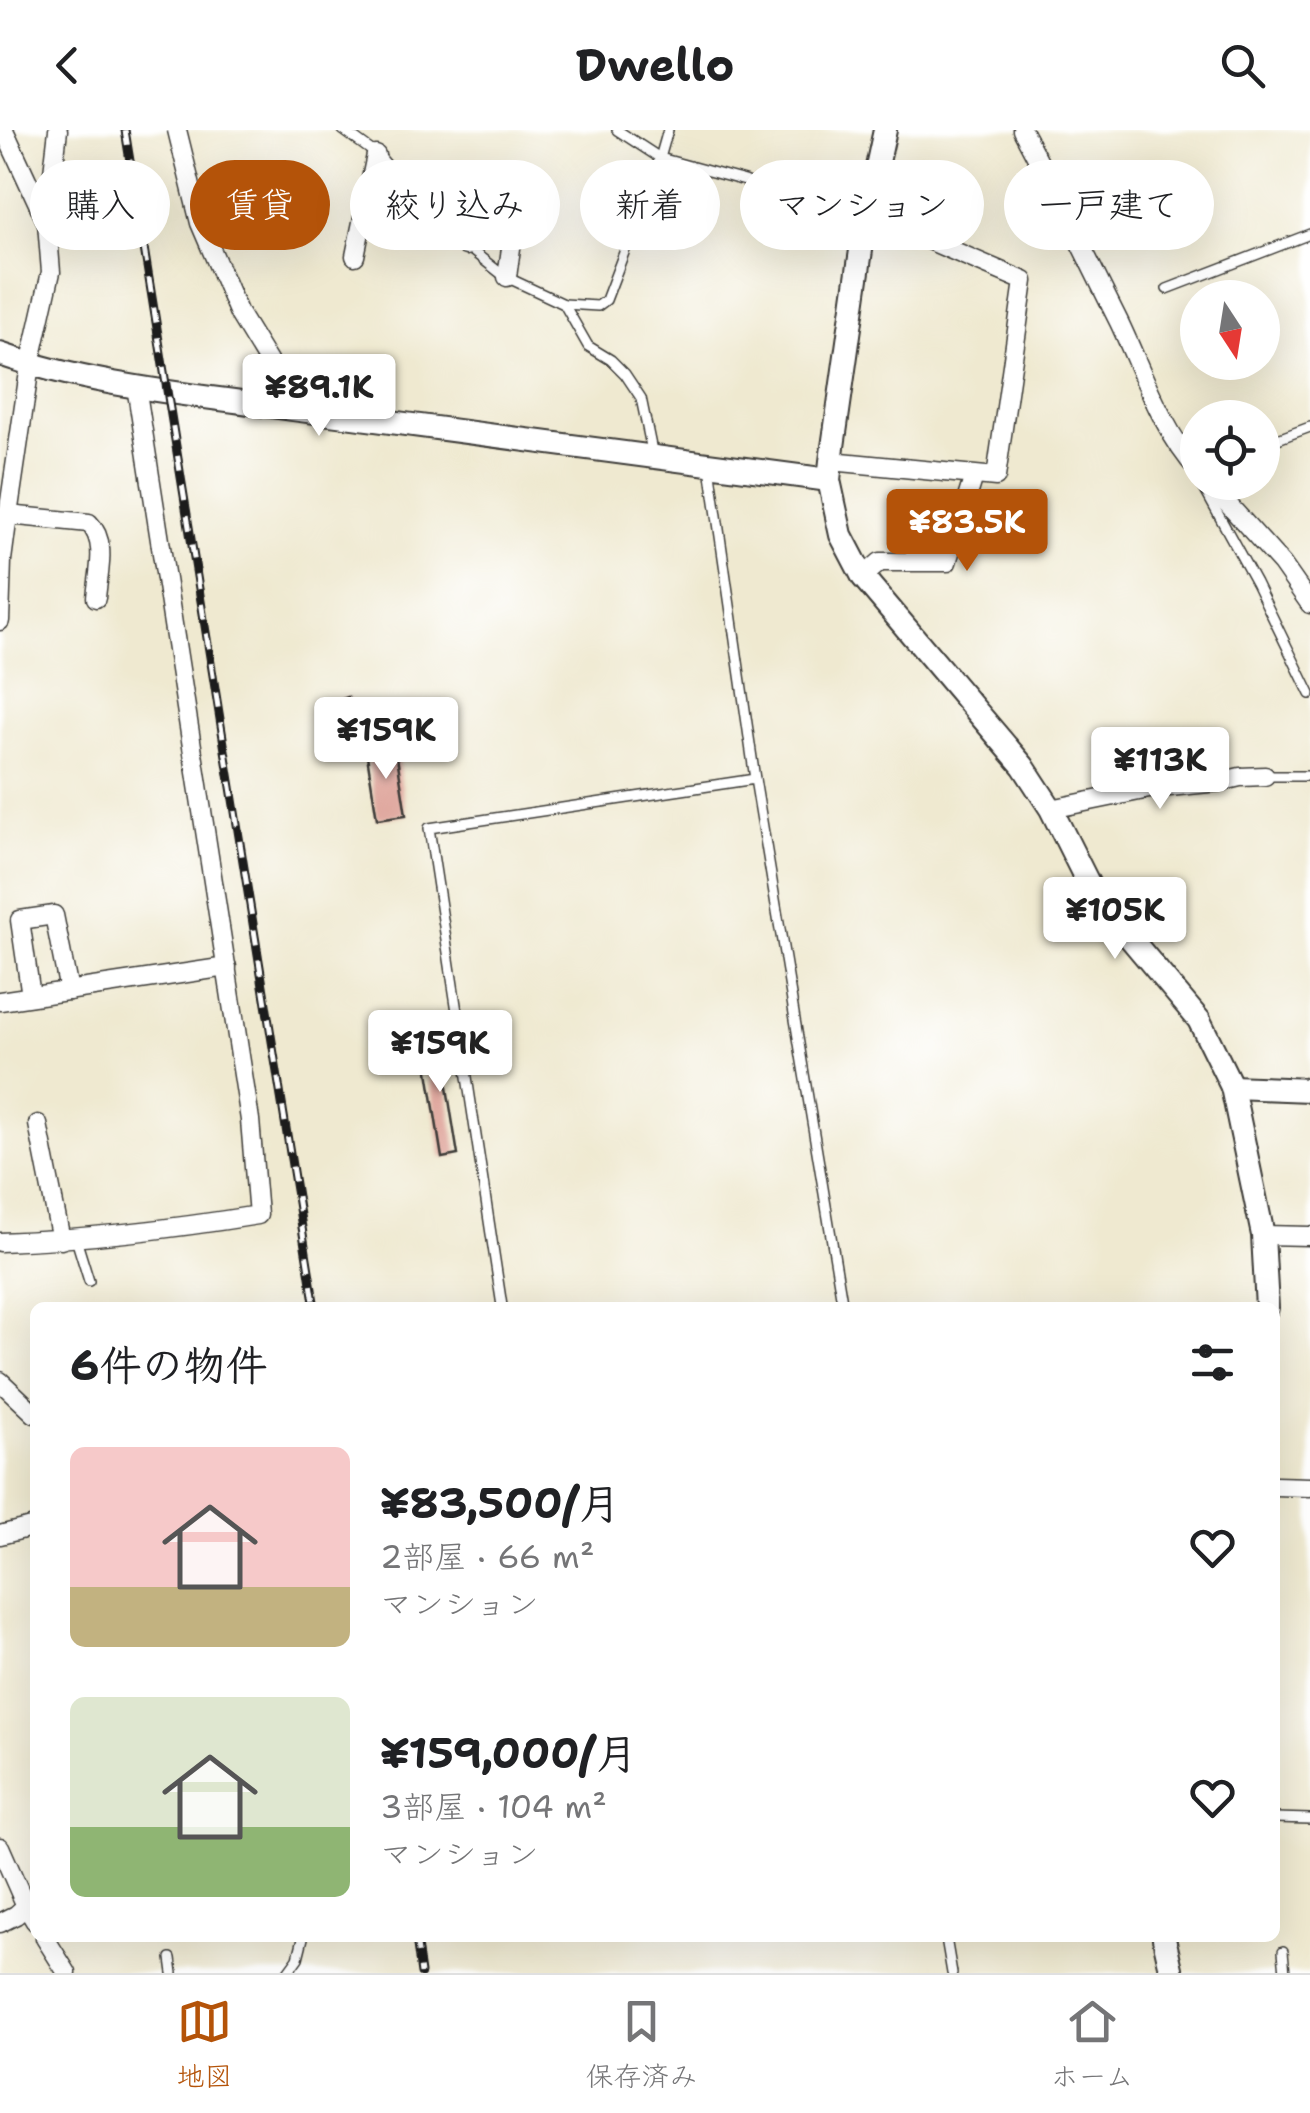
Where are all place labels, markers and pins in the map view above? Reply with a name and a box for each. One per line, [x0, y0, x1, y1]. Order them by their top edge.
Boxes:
pin: ¥89.1K [238, 354, 400, 439]
pin: ¥83.5K [886, 489, 1048, 574]
pin: ¥159K [316, 697, 456, 782]
pin: ¥113K [1090, 727, 1230, 812]
pin: ¥105K [1045, 877, 1185, 962]
pin: ¥159K [370, 1010, 510, 1095]

